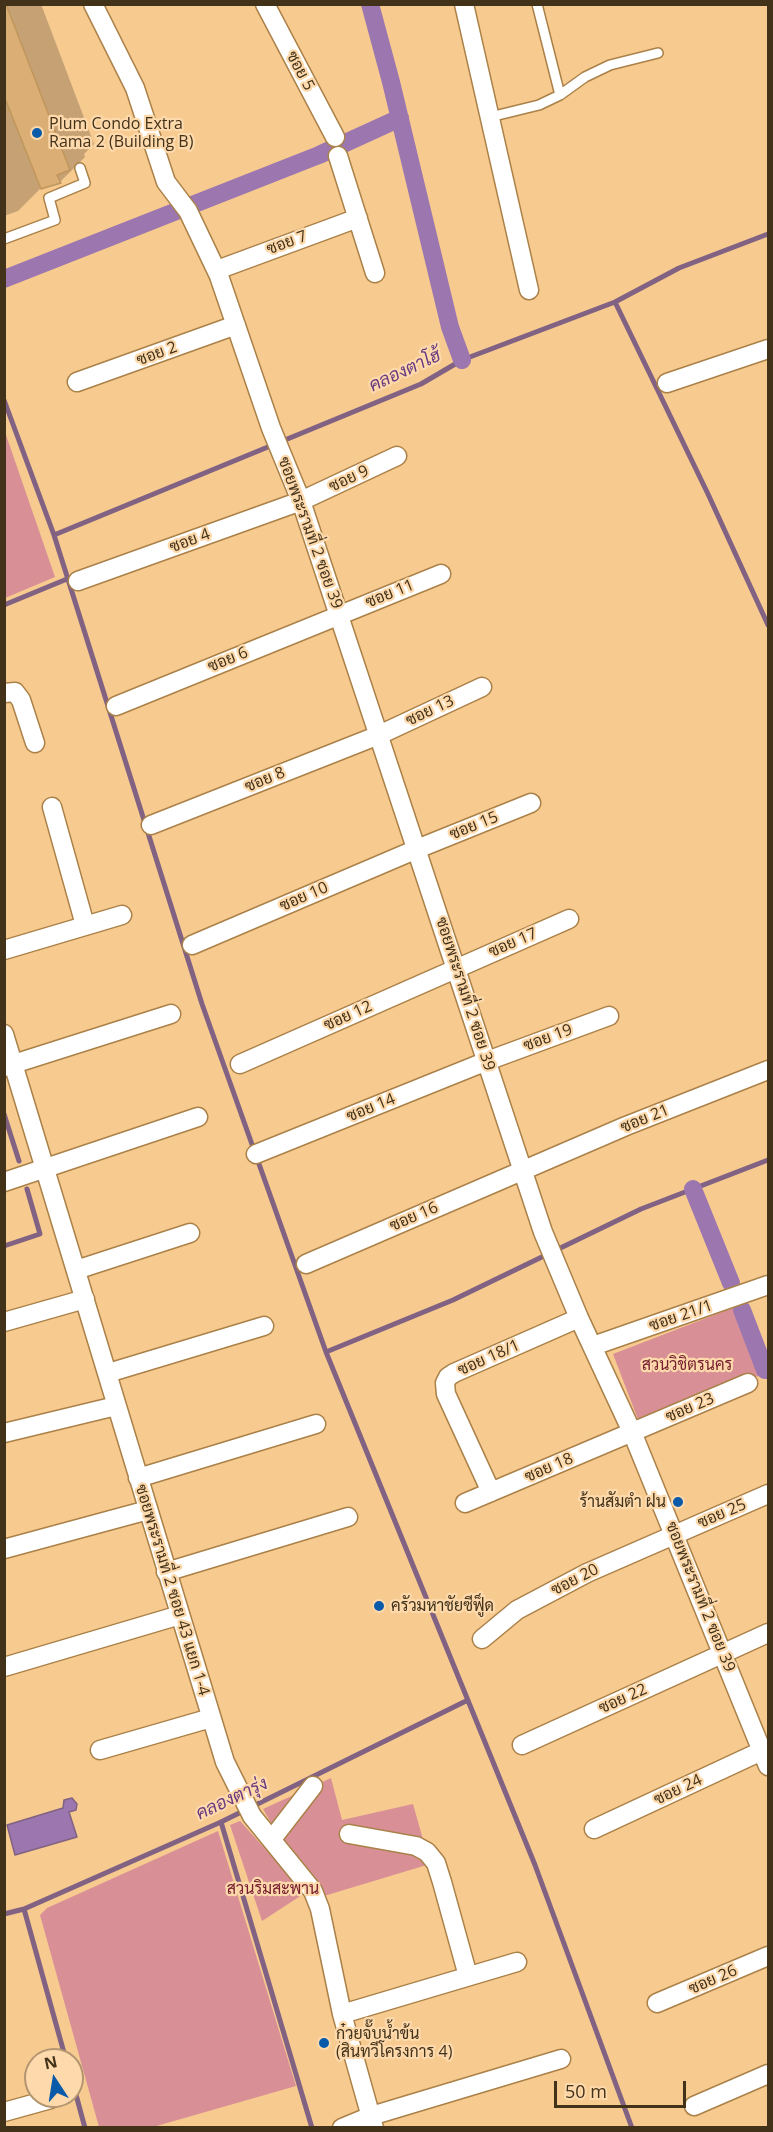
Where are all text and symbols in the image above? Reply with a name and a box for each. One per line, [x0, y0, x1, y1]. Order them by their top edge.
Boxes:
street label: ซอย 5 [282, 48, 318, 94]
place label: Plum Condo Extra Rama 2 (Building B) [49, 114, 193, 152]
marker: Plum Condo Extra Rama 2 (Building B) [30, 126, 44, 140]
street label: ซอย 7 [264, 227, 310, 259]
street label: ซอย 2 [134, 338, 180, 370]
water label: คลองตาโฮ้ [366, 345, 444, 397]
street label: ซอยพระรามที่ 2 ซอย 39 [274, 454, 346, 612]
street label: ซอย 9 [326, 461, 372, 497]
street label: ซอย 4 [167, 525, 213, 557]
street label: ซอย 11 [363, 576, 417, 612]
street label: ซอย 6 [205, 643, 251, 677]
street label: ซอย 13 [403, 692, 457, 730]
street label: ซอย 8 [242, 763, 288, 797]
street label: ซอย 15 [447, 808, 501, 844]
street label: ซอย 10 [277, 878, 331, 916]
street label: ซอยพระรามที่ 2 ซอย 39 [431, 915, 499, 1073]
street label: ซอย 17 [486, 924, 540, 962]
street label: ซอย 12 [321, 997, 375, 1035]
street label: ซอย 19 [521, 1020, 575, 1056]
street label: ซอย 14 [344, 1090, 398, 1126]
street label: ซอย 21 [618, 1101, 672, 1137]
street label: ซอย 16 [387, 1198, 441, 1236]
street label: ซอย 21/1 [647, 1296, 715, 1336]
street label: ซอย 18/1 [455, 1336, 523, 1380]
park label: สวนวิชิตรนคร [642, 1355, 732, 1375]
street label: ซอย 23 [663, 1389, 717, 1427]
street label: ซอย 18 [522, 1449, 576, 1487]
street label: ซอยพระรามที่ 2 ซอย 43 แยก 1-4 [131, 1482, 213, 1698]
place label: ร้านสัมตำ ฝน [579, 1492, 666, 1512]
marker: ร้านสัมตำ ฝน [671, 1495, 685, 1509]
street label: ซอย 25 [695, 1495, 749, 1533]
street label: ซอยพระรามที่ 2 ซอย 39 [661, 1519, 739, 1675]
street label: ซอย 20 [548, 1560, 602, 1600]
place label: ครัวมหาชัยซีฟู็ด [391, 1596, 494, 1616]
marker: ครัวมหาชัยซีฟู็ด [372, 1599, 386, 1613]
street label: ซอย 22 [596, 1680, 650, 1718]
street label: ซอย 24 [651, 1771, 705, 1809]
water label: คลองตารุ่ง [193, 1773, 271, 1825]
park label: สวนริมสะพาน [227, 1879, 319, 1899]
street label: ซอย 26 [686, 1961, 740, 1999]
place label: ก๋วยจั๊บน้ำข้น (สินทวีโครงการ 4) [336, 2024, 452, 2062]
marker: ก๋วยจั๊บน้ำข้น (สินทวีโครงการ 4) [317, 2036, 331, 2050]
north arrow [24, 2048, 84, 2108]
text: N [42, 2050, 59, 2074]
scale bar [557, 2069, 689, 2107]
text: 50 m [565, 2079, 607, 2103]

